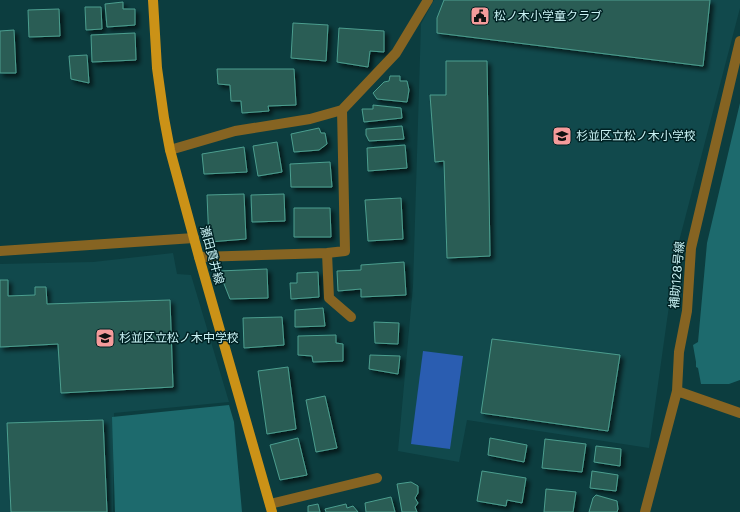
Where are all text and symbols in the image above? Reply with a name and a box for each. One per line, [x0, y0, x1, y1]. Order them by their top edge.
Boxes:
public building icon: 松ノ木小学童クラブ [469, 5, 491, 27]
place label: 松ノ木小学童クラブ [494, 8, 602, 23]
school or university icon: 杉並区立松ノ木小学校 [551, 125, 573, 147]
place label: 杉並区立松ノ木小学校 [576, 128, 696, 143]
street label: 瀬田貫井線 [197, 224, 227, 286]
street label: 補助128号線 [666, 241, 687, 309]
school or university icon: 杉並区立松ノ木中学校 [94, 327, 116, 349]
place label: 杉並区立松ノ木中学校 [119, 330, 239, 345]

